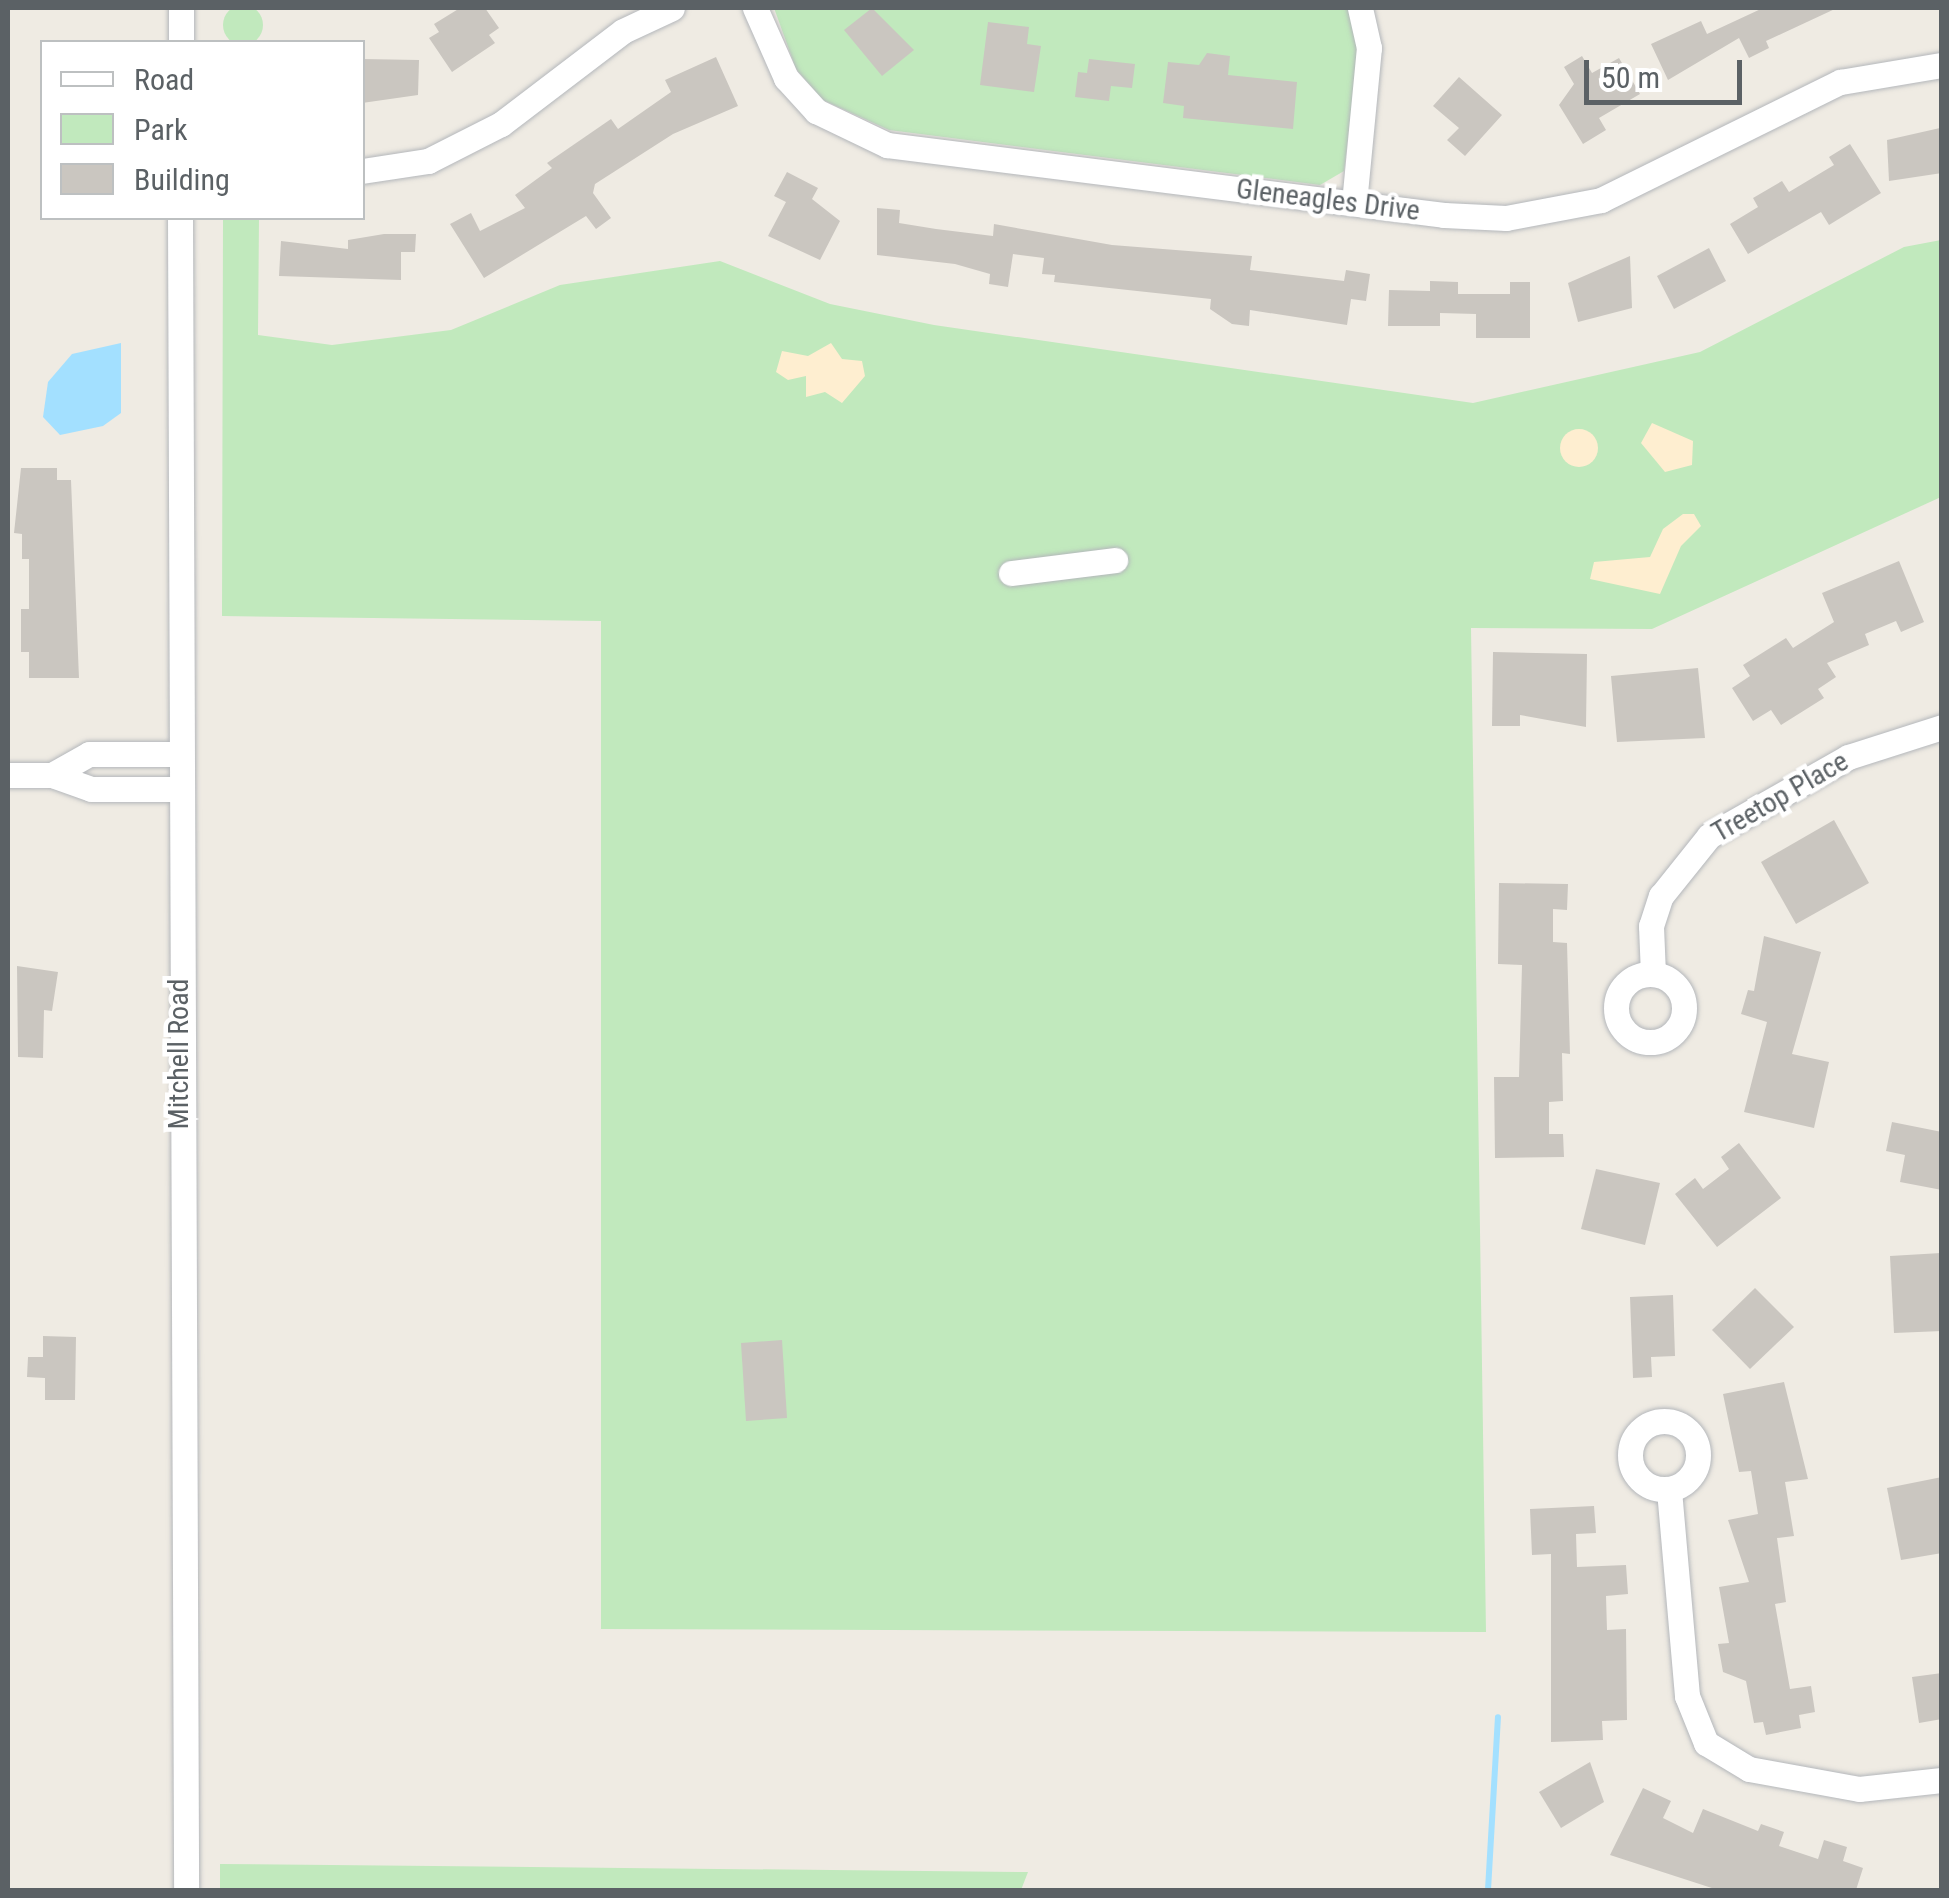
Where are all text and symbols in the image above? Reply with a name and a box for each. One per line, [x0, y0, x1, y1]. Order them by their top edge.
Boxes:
legend [40, 40, 365, 220]
scale bar [1589, 40, 1746, 102]
text: 50 m [1601, 60, 1660, 95]
text: Road [134, 62, 194, 97]
text: Park [134, 112, 188, 147]
text: Building [134, 162, 230, 197]
street label: Gleneagles Drive [1234, 172, 1422, 228]
street label: Treetop Place [1706, 745, 1854, 849]
street label: Mitchell Road [162, 979, 196, 1129]

